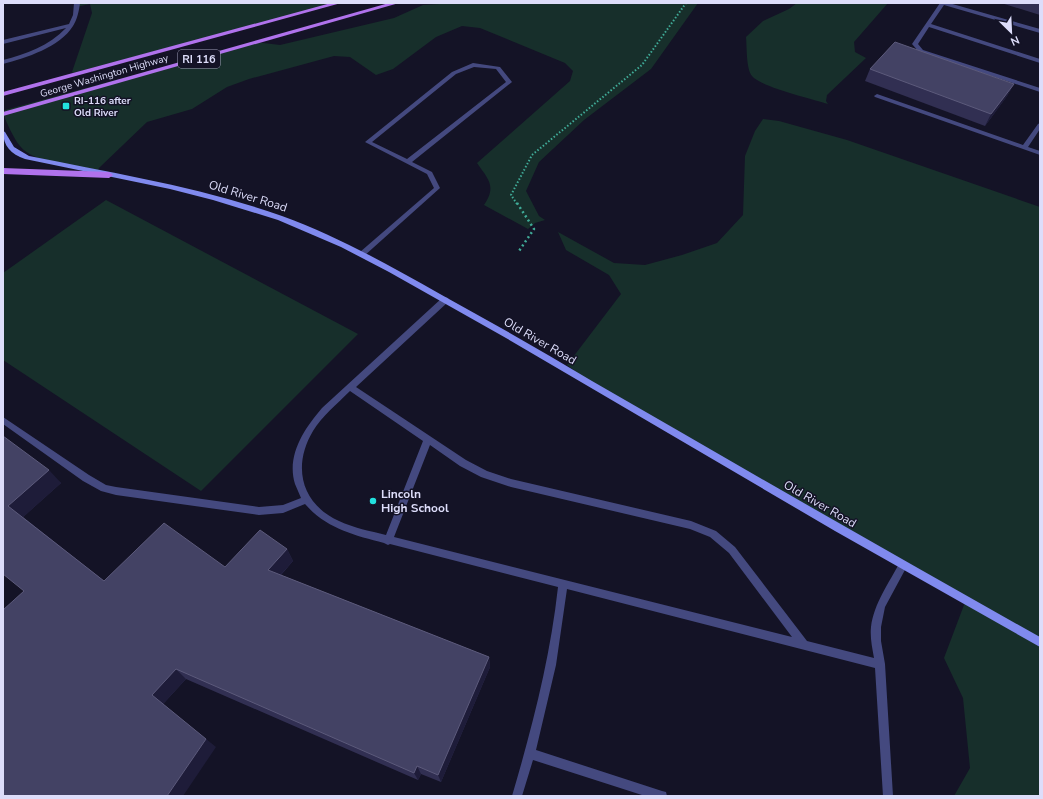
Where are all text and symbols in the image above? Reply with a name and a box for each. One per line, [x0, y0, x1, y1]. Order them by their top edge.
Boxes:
north arrow [991, 12, 1031, 52]
text: N [1008, 32, 1022, 49]
road number: RI 116 [178, 50, 220, 68]
street label: George Washington Highway [38, 51, 171, 101]
place label: RI-116 after Old River [74, 94, 131, 120]
marker: RI-116 after Old River [61, 101, 71, 111]
street label: Old River Road [207, 176, 289, 216]
street label: Old River Road [501, 314, 579, 368]
street label: Old River Road [781, 477, 859, 531]
place label: Lincoln High School [381, 486, 449, 516]
marker: Lincoln High School [368, 496, 378, 506]

